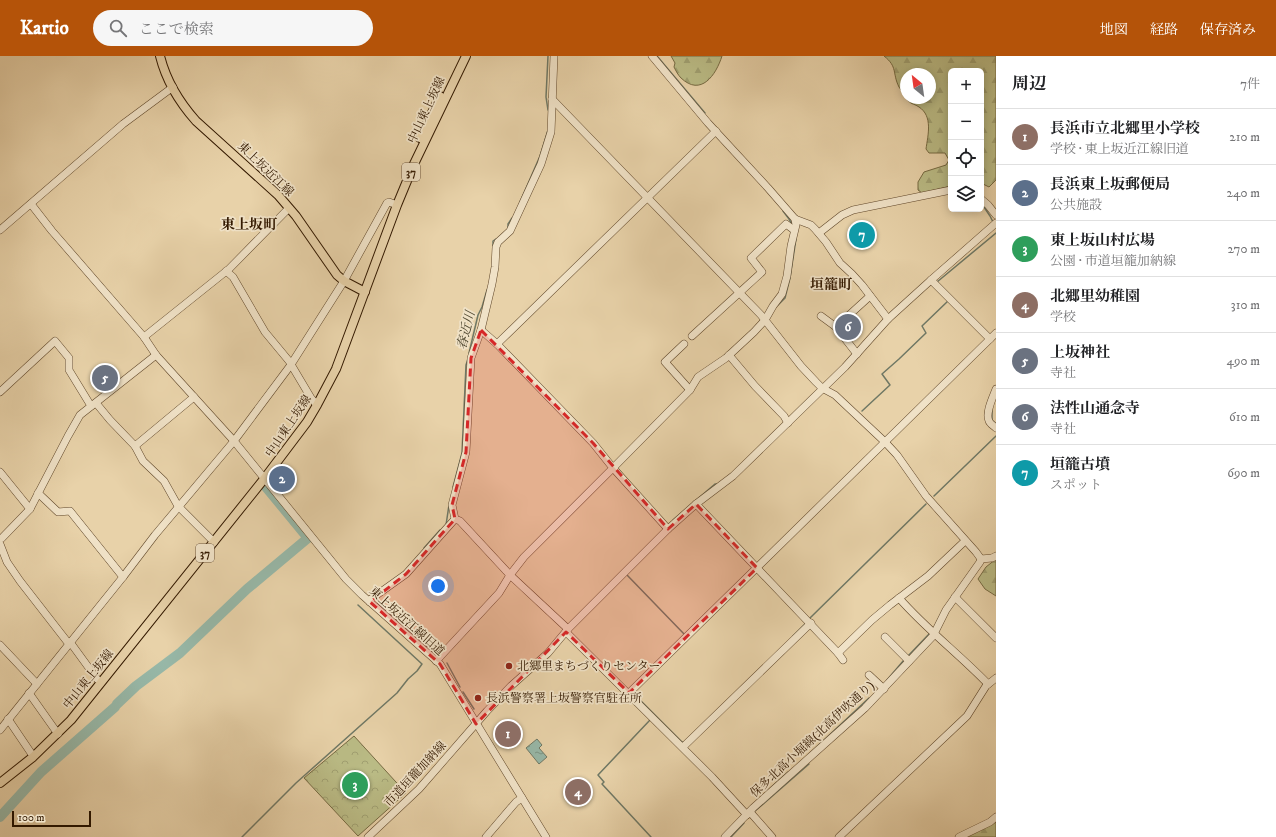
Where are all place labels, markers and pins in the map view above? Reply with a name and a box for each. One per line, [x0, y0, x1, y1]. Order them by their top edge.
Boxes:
pin: 7 [849, 220, 875, 250]
pin: 6 [835, 312, 861, 342]
pin: 5 [92, 363, 118, 393]
pin: 2 [269, 464, 295, 494]
place label: 北郷里まちづくりセンター [517, 659, 660, 674]
marker: 北郷里まちづくりセンター [504, 661, 514, 671]
place label: 長浜警察署上坂警察官駐在所 [486, 691, 642, 706]
marker: 長浜警察署上坂警察官駐在所 [473, 693, 483, 703]
pin: 1 [495, 719, 521, 749]
pin: 3 [342, 770, 368, 800]
pin: 4 [565, 777, 591, 807]

